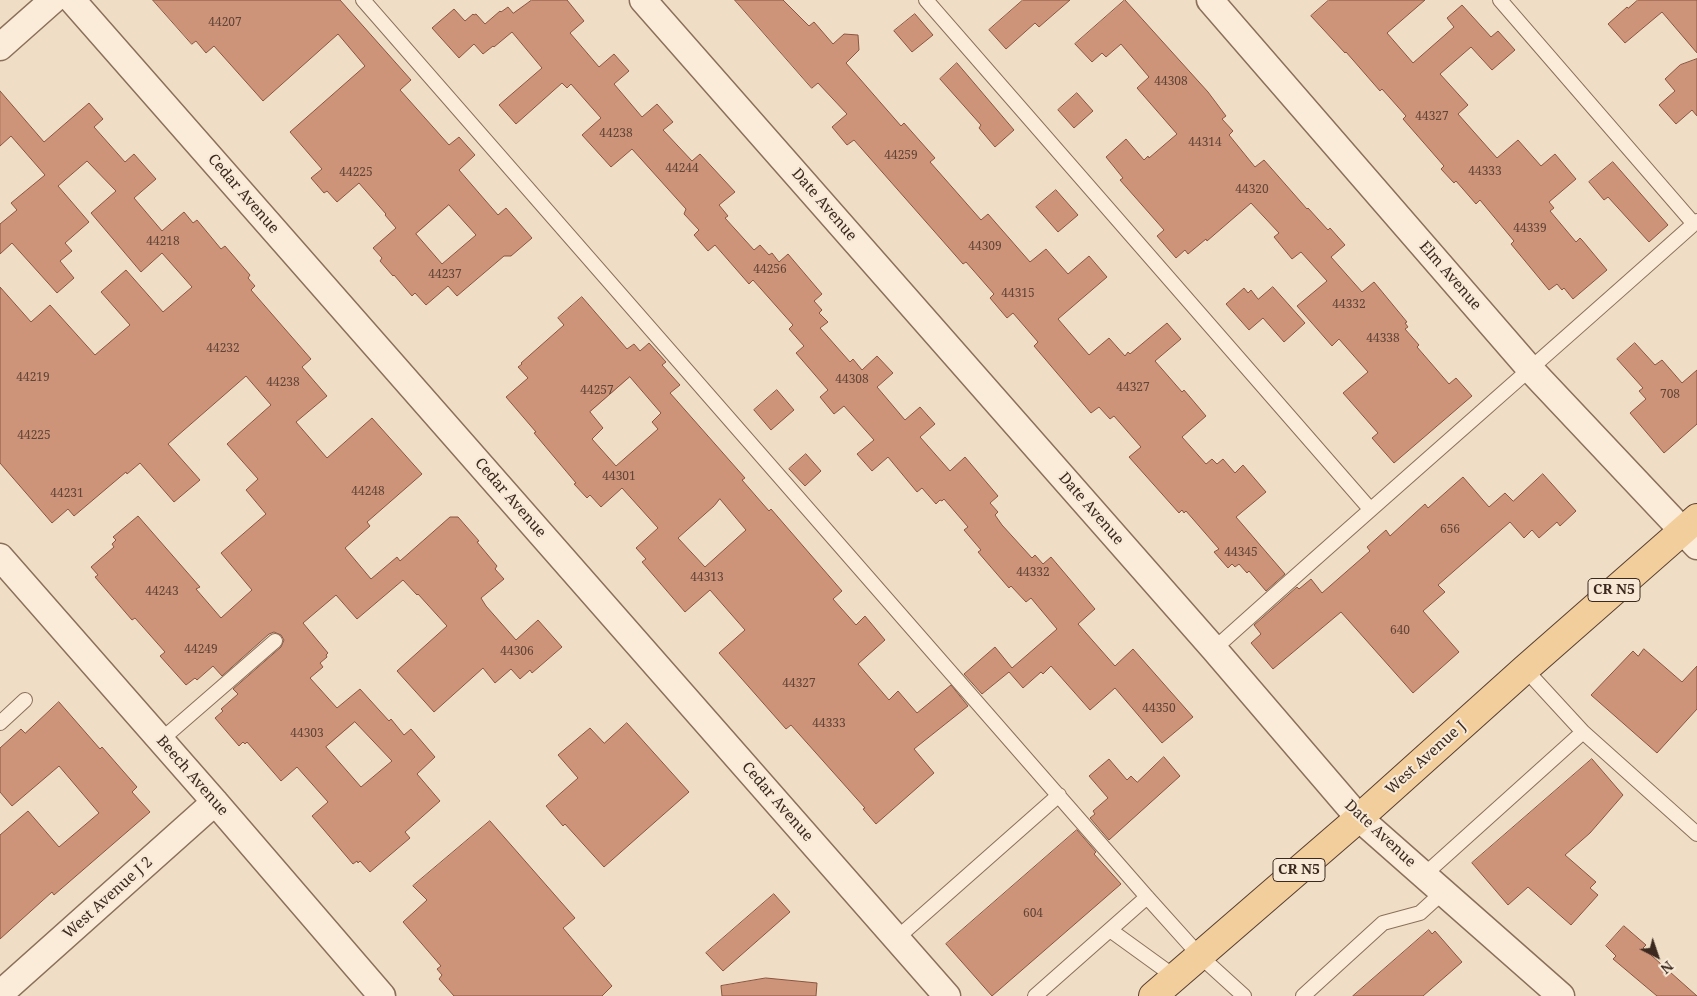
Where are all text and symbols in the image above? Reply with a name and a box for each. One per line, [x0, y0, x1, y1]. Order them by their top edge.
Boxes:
house number: 44207 [208, 16, 242, 30]
house number: 44308 [1154, 75, 1188, 89]
house number: 44327 [1415, 110, 1449, 124]
house number: 44238 [599, 127, 633, 141]
house number: 44314 [1188, 136, 1222, 150]
house number: 44259 [884, 149, 918, 163]
street label: Cedar Avenue [204, 151, 282, 237]
house number: 44244 [665, 162, 699, 176]
street label: Date Avenue [788, 165, 860, 245]
house number: 44333 [1468, 165, 1502, 179]
house number: 44225 [339, 166, 373, 180]
house number: 44320 [1235, 183, 1269, 197]
house number: 44339 [1513, 222, 1547, 236]
house number: 44218 [146, 235, 180, 249]
street label: Elm Avenue [1415, 238, 1485, 314]
house number: 44309 [968, 240, 1002, 254]
house number: 44256 [753, 263, 787, 277]
house number: 44237 [428, 268, 462, 282]
house number: 44315 [1001, 287, 1035, 301]
house number: 44332 [1332, 298, 1366, 312]
house number: 44338 [1366, 332, 1400, 346]
house number: 44232 [206, 342, 240, 356]
house number: 44219 [16, 371, 50, 385]
house number: 44308 [835, 373, 869, 387]
house number: 44238 [266, 376, 300, 390]
house number: 44327 [1116, 381, 1150, 395]
house number: 44257 [580, 384, 614, 398]
house number: 708 [1660, 388, 1680, 402]
house number: 44225 [17, 429, 51, 443]
street label: Cedar Avenue [471, 455, 549, 541]
street label: Date Avenue [1055, 469, 1127, 549]
house number: 44301 [602, 470, 636, 484]
house number: 44248 [351, 485, 385, 499]
house number: 44231 [50, 487, 84, 501]
house number: 656 [1440, 523, 1460, 537]
house number: 44345 [1224, 546, 1258, 560]
house number: 44332 [1016, 566, 1050, 580]
house number: 44313 [690, 571, 724, 585]
road number: CR N5 [1588, 578, 1640, 602]
house number: 44243 [145, 585, 179, 599]
house number: 640 [1390, 624, 1410, 638]
house number: 44249 [184, 643, 218, 657]
house number: 44306 [500, 645, 534, 659]
house number: 44327 [782, 677, 816, 691]
house number: 44350 [1142, 702, 1176, 716]
house number: 44333 [812, 717, 846, 731]
street label: West Avenue J [1382, 717, 1470, 799]
house number: 44303 [290, 727, 324, 741]
street label: Beech Avenue [152, 732, 232, 820]
street label: Cedar Avenue [738, 759, 816, 845]
street label: Date Avenue [1341, 797, 1419, 871]
street label: West Avenue J 2 [60, 853, 156, 943]
road number: CR N5 [1273, 858, 1325, 882]
house number: 604 [1023, 907, 1043, 921]
north arrow [1632, 931, 1682, 981]
text: N [1657, 957, 1678, 978]

